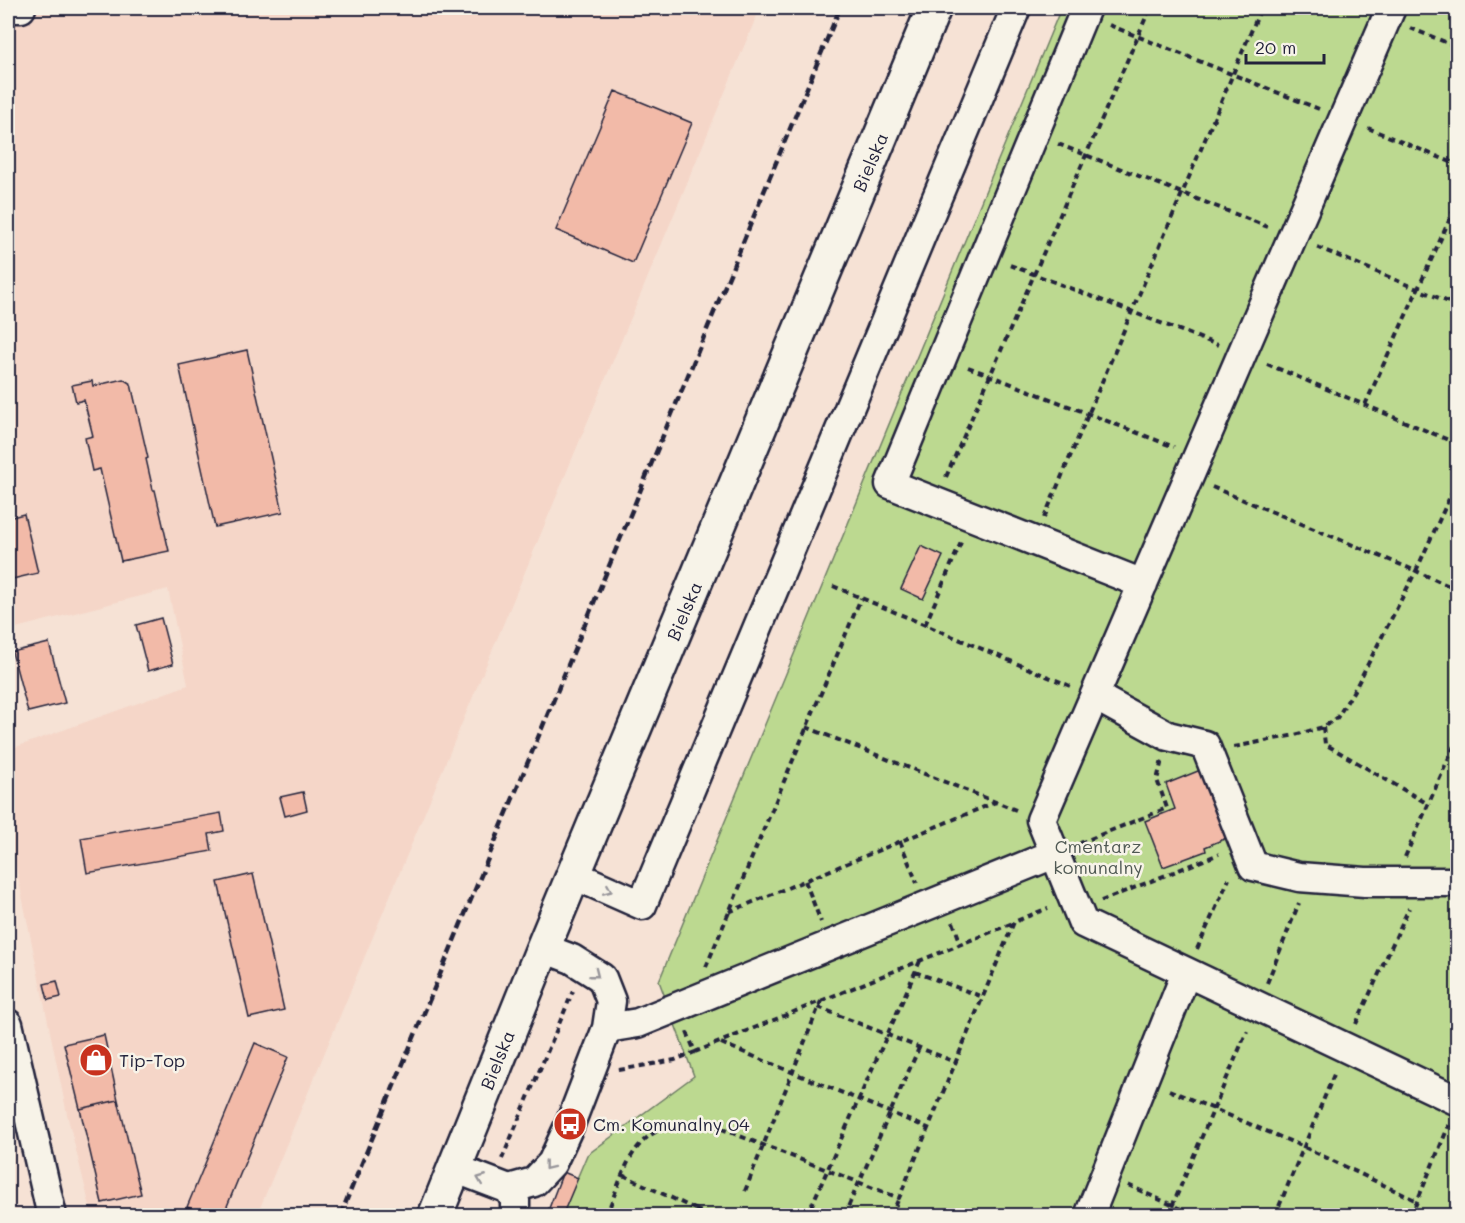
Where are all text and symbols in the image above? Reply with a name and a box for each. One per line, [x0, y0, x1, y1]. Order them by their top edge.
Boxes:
scale bar [1246, 27, 1324, 65]
text: 20 m [1255, 35, 1296, 59]
street label: Bielska [847, 129, 893, 195]
street label: Bielska [661, 578, 707, 644]
park label: Cmentarz komunalny [1053, 834, 1143, 879]
one-way arrow [602, 883, 613, 895]
one-way arrow [588, 966, 599, 977]
street label: Bielska [474, 1027, 520, 1093]
shop icon: Tip-Top [78, 1042, 114, 1078]
place label: Tip-Top [119, 1048, 185, 1072]
bus stop icon: Cm. Komunalny 04 [552, 1106, 588, 1142]
place label: Cm. Komunalny 04 [593, 1112, 750, 1136]
one-way arrow [544, 1159, 555, 1170]
one-way arrow [477, 1174, 488, 1186]

